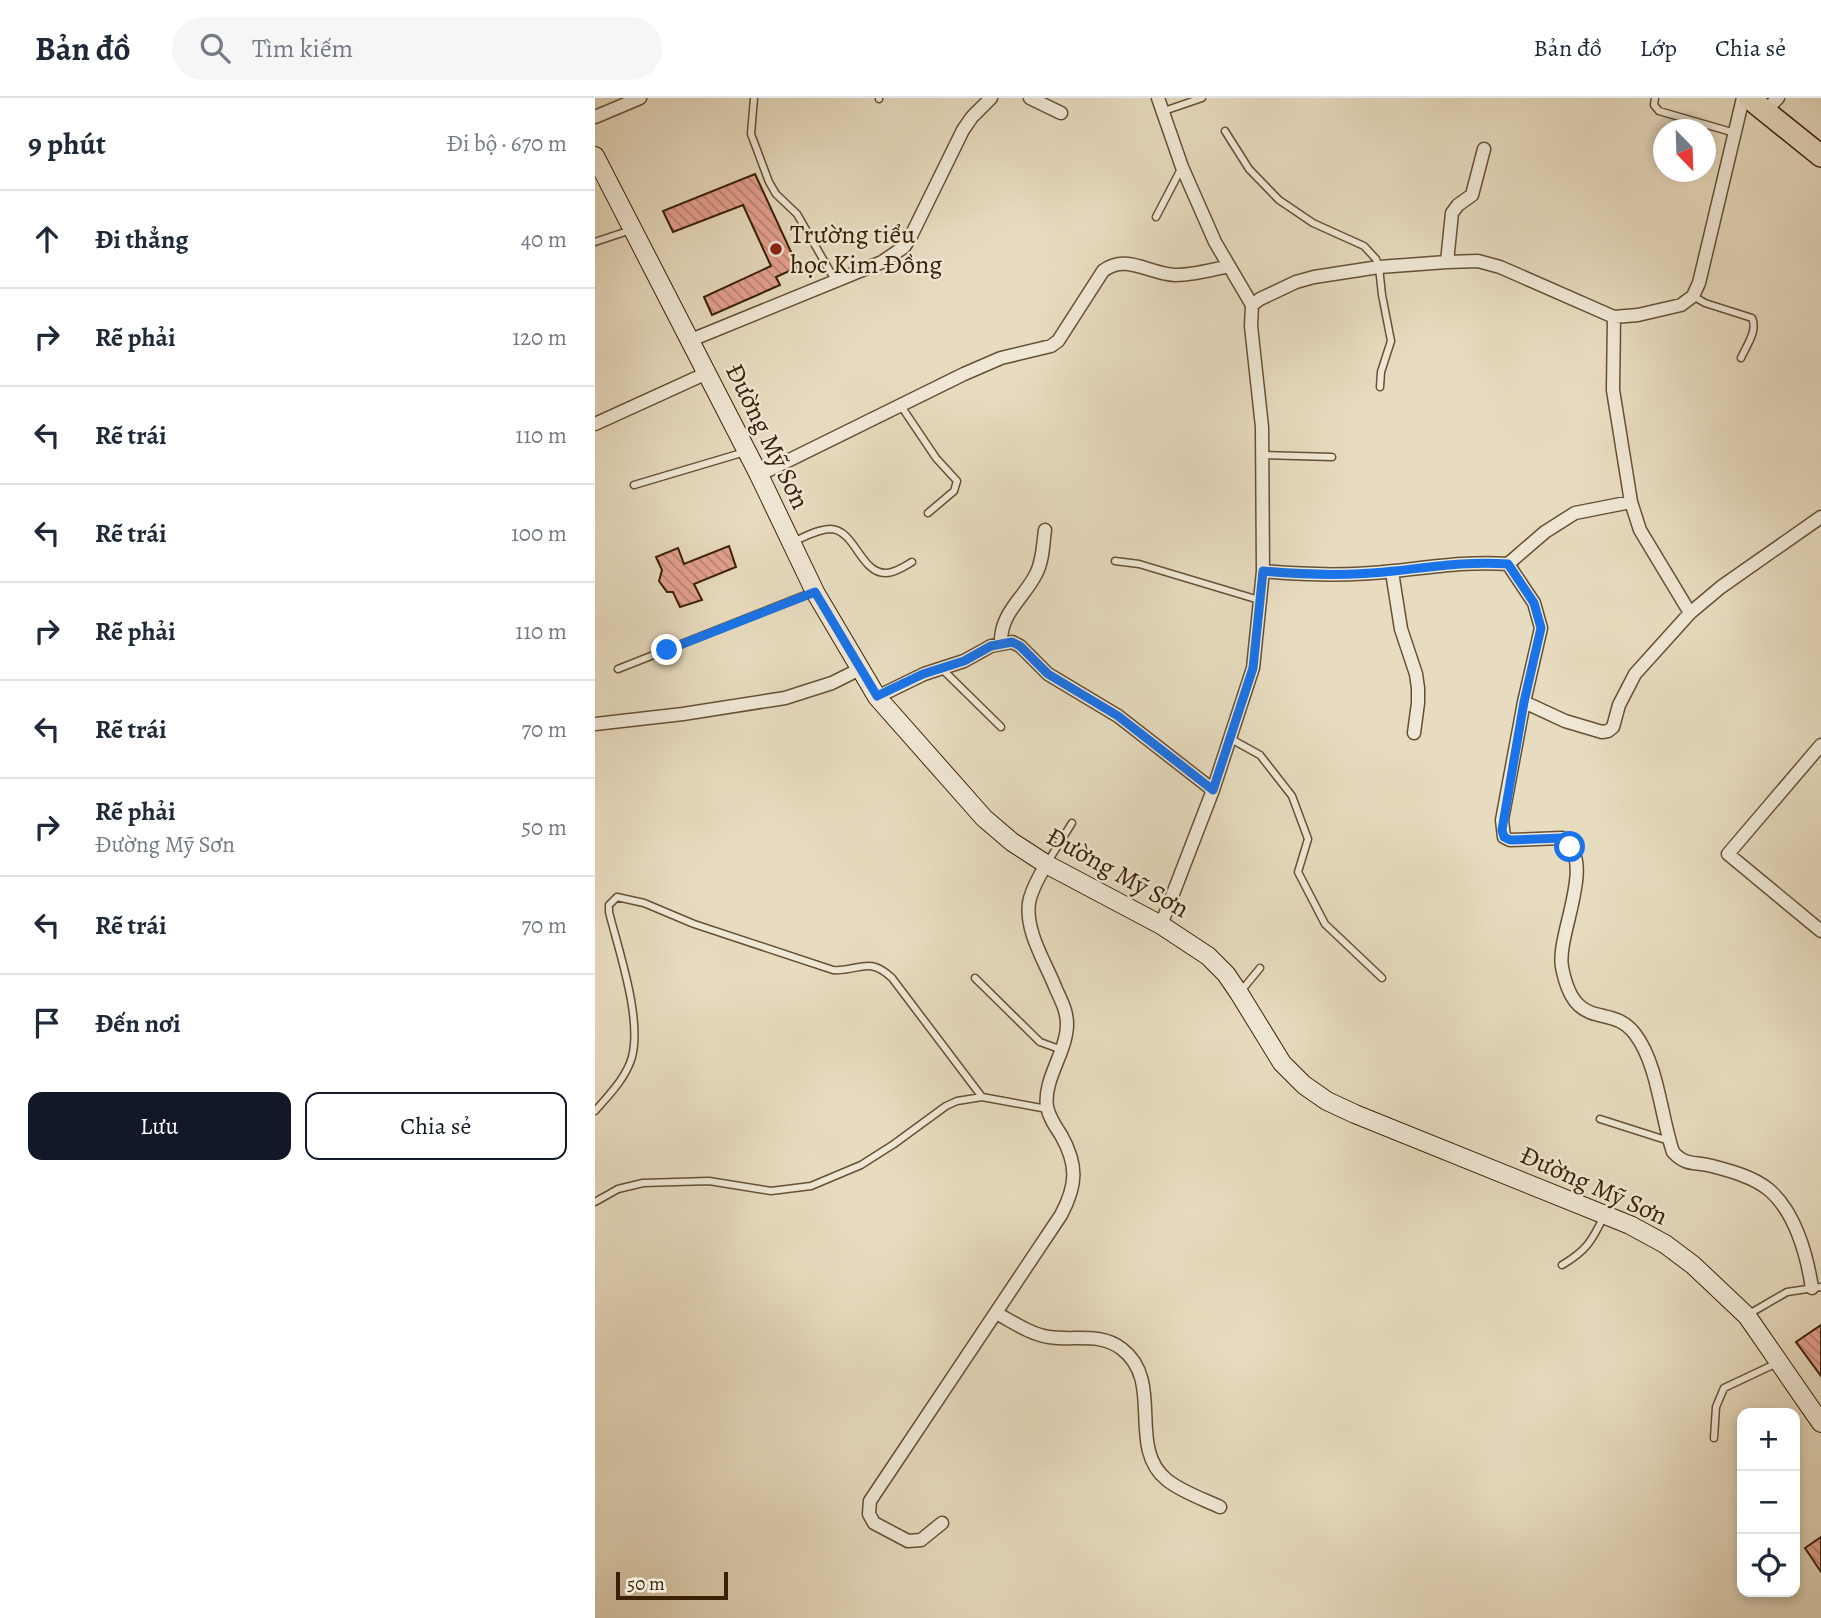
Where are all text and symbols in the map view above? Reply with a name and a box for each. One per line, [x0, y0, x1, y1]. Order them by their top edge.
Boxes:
search box [172, 17, 662, 80]
text: Bản đồ [35, 26, 130, 71]
icon: search [196, 29, 234, 67]
text: Tìm kiếm [252, 31, 353, 66]
text: Bản đồ [1534, 32, 1602, 64]
text: Lớp [1640, 32, 1677, 64]
text: Chia sẻ [1715, 32, 1786, 64]
north arrow [1653, 119, 1716, 182]
text: 9 phút [28, 124, 106, 164]
text: Đi bộ · 670 m [447, 128, 567, 159]
place label: Trường tiểu học Kim Đồng [790, 217, 942, 282]
icon: ahead [28, 220, 66, 258]
text: Đi thẳng [95, 222, 189, 257]
text: 40 m [521, 224, 567, 255]
marker: Trường tiểu học Kim Đồng [768, 241, 784, 257]
icon: right [28, 318, 66, 356]
text: Rẽ phải [95, 320, 176, 355]
text: 120 m [512, 322, 567, 353]
street label: Đường Mỹ Sơn [717, 358, 818, 515]
icon: left [28, 416, 66, 454]
text: Rẽ trái [95, 418, 167, 453]
text: 110 m [515, 420, 567, 451]
icon: left [28, 514, 66, 552]
text: Rẽ trái [95, 516, 167, 551]
text: 100 m [511, 518, 567, 549]
icon: right [28, 612, 66, 650]
text: Rẽ phải [95, 614, 176, 649]
text: 110 m [515, 616, 567, 647]
route end [651, 634, 682, 665]
icon: left [28, 710, 66, 748]
text: Rẽ trái [95, 712, 167, 747]
text: 70 m [521, 714, 567, 745]
text: Rẽ phải [95, 794, 176, 829]
icon: right [28, 808, 66, 846]
text: 50 m [521, 812, 567, 843]
street label: Đường Mỹ Sơn [1040, 819, 1195, 926]
text: Đường Mỹ Sơn [95, 829, 235, 860]
route start [1554, 831, 1585, 862]
icon: left [28, 906, 66, 944]
text: Rẽ trái [95, 908, 167, 943]
text: 70 m [521, 910, 567, 941]
icon: arrive [28, 1004, 66, 1042]
text: Đến nơi [95, 1006, 181, 1041]
button: Lưu [28, 1092, 291, 1160]
button: Chia sẻ [305, 1092, 567, 1160]
street label: Đường Mỹ Sơn [1515, 1137, 1673, 1234]
map controls [1737, 1408, 1800, 1597]
button: + [1737, 1408, 1800, 1471]
button: − [1737, 1471, 1800, 1534]
button: locate [1737, 1534, 1800, 1597]
scale bar [616, 1569, 728, 1601]
text: 50 m [627, 1571, 665, 1597]

